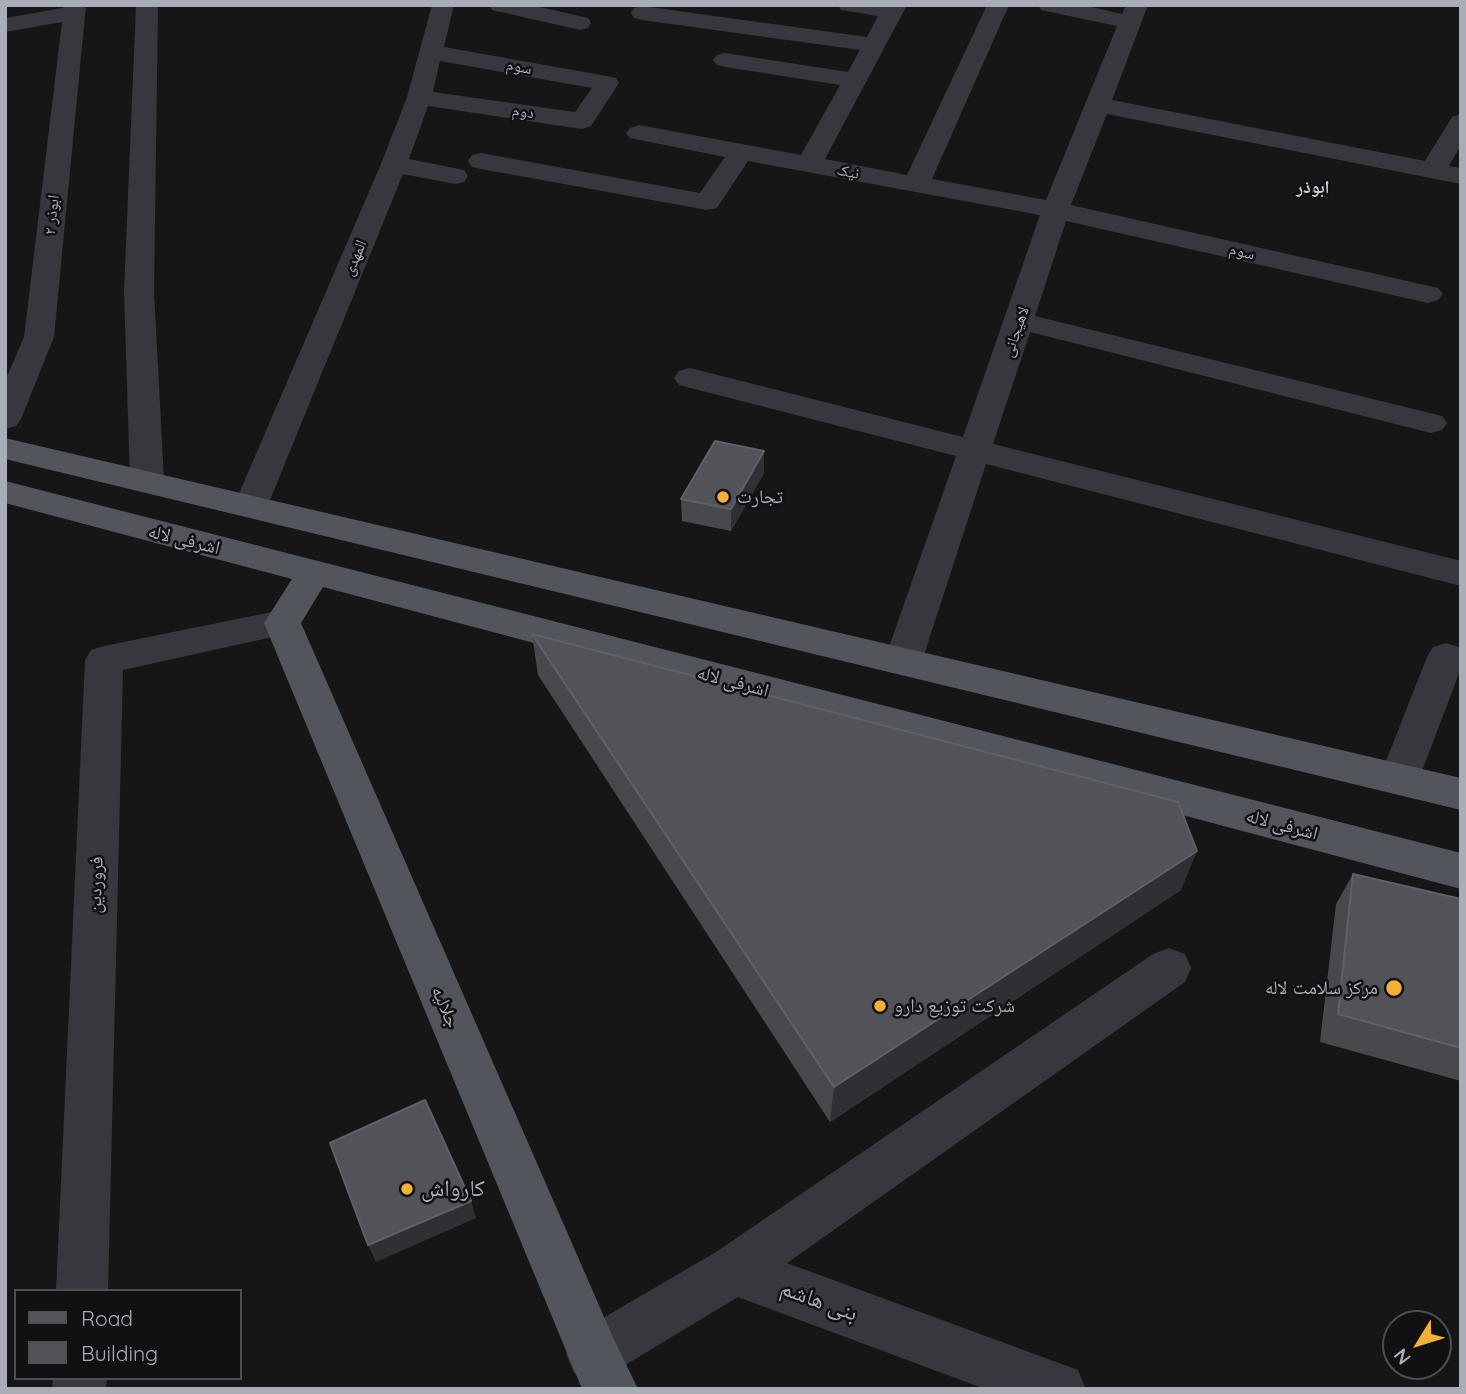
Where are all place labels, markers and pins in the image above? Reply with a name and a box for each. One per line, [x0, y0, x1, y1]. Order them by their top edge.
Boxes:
place label: تجارت [737, 486, 783, 508]
marker: تجارت [715, 489, 731, 505]
place label: مرکز سلامت لاله [1265, 977, 1378, 999]
marker: مرکز سلامت لاله [1384, 978, 1404, 998]
place label: شرکت توزیع دارو [894, 995, 1015, 1017]
marker: شرکت توزیع دارو [872, 998, 888, 1014]
place label: کارواش [421, 1175, 485, 1203]
marker: کارواش [399, 1181, 415, 1197]

